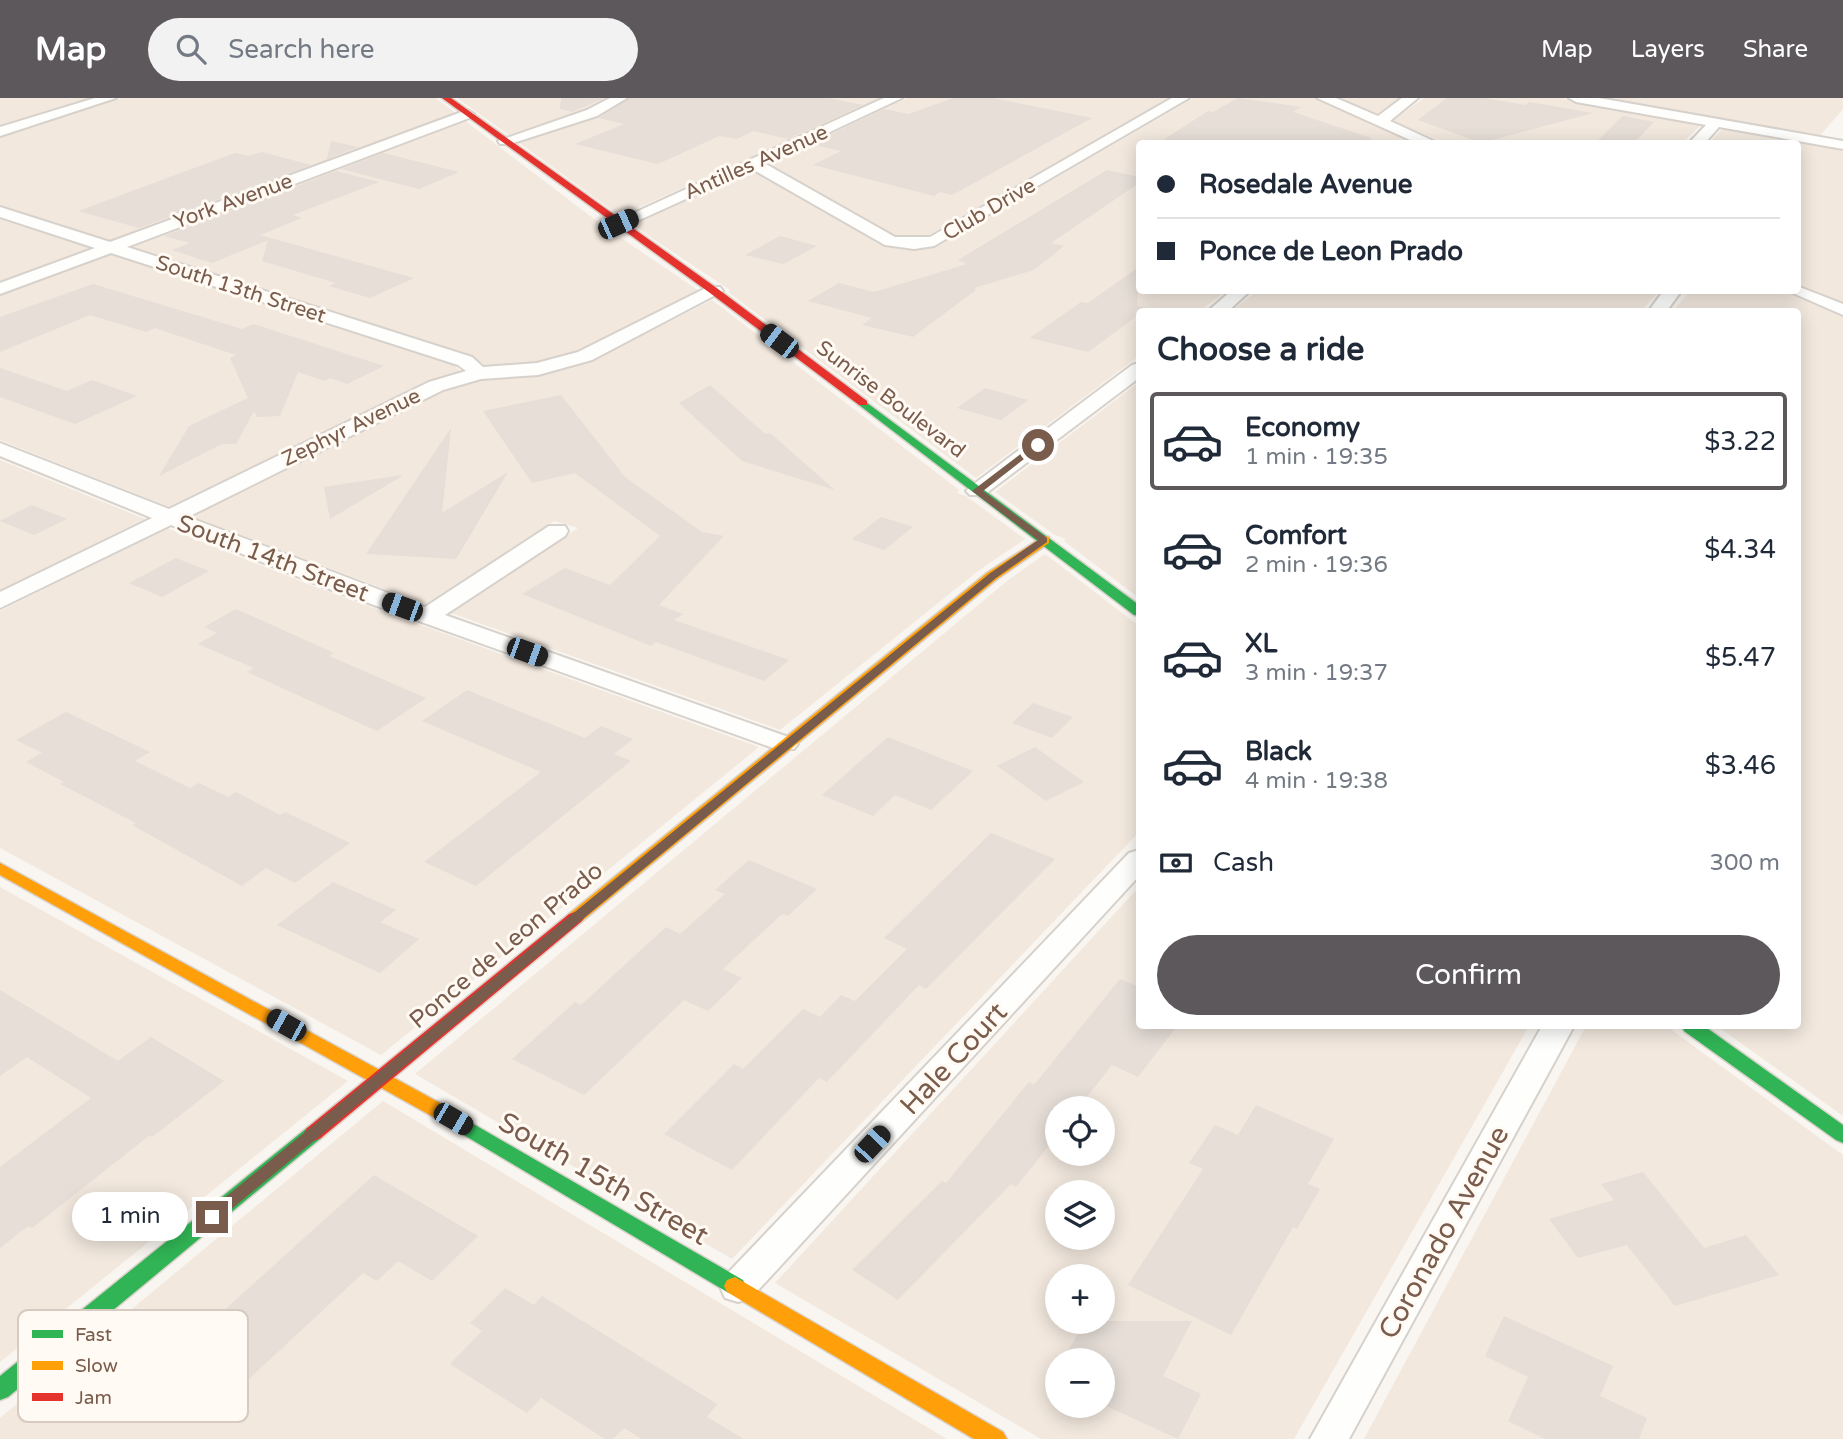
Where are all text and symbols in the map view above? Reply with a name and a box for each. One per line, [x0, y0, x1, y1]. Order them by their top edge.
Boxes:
search box [148, 18, 638, 81]
text: Map [35, 30, 106, 69]
icon: search [172, 30, 210, 68]
text: Search here [228, 34, 374, 65]
text: Map [1541, 35, 1593, 64]
text: Layers [1631, 35, 1705, 64]
text: Share [1743, 35, 1808, 64]
street label: Antilles Avenue [681, 120, 832, 205]
street label: York Avenue [170, 168, 296, 235]
text: Rosedale Avenue [1199, 169, 1413, 200]
street label: Club Drive [938, 173, 1040, 246]
car [595, 206, 642, 242]
text: Ponce de Leon Prado [1199, 236, 1463, 267]
street label: South 13th Street [153, 250, 329, 329]
car [756, 320, 803, 362]
text: Choose a ride [1157, 331, 1364, 369]
street label: Sunrise Boulevard [811, 335, 970, 463]
street label: Zephyr Avenue [278, 383, 425, 472]
icon: car [1161, 410, 1224, 473]
text: Economy [1245, 412, 1360, 443]
text: $3.22 [1704, 426, 1776, 457]
route start [1022, 429, 1054, 461]
text: 1 min · 19:35 [1245, 443, 1388, 471]
street label: South 14th Street [173, 509, 373, 608]
icon: car [1161, 518, 1224, 581]
text: Comfort [1245, 520, 1347, 551]
text: $4.34 [1704, 534, 1776, 565]
text: 2 min · 19:36 [1245, 551, 1388, 579]
car [379, 590, 426, 624]
icon: car [1161, 626, 1224, 689]
text: XL [1245, 628, 1277, 659]
car [504, 635, 551, 669]
text: $5.47 [1705, 642, 1776, 673]
text: 3 min · 19:37 [1245, 659, 1388, 687]
icon: car [1161, 734, 1224, 797]
text: Black [1245, 736, 1312, 767]
text: $3.46 [1705, 750, 1776, 781]
text: 4 min · 19:38 [1245, 767, 1388, 795]
icon: cash [1157, 844, 1195, 882]
text: Cash [1213, 847, 1274, 878]
text: 300 m [1710, 849, 1780, 877]
street label: Ponce de Leon Prado [404, 856, 609, 1035]
button: Confirm [1157, 935, 1780, 1015]
street label: Hale Court [893, 995, 1015, 1122]
car [263, 1006, 310, 1044]
map controls [1045, 1096, 1115, 1418]
button: locate [1045, 1096, 1115, 1166]
car [430, 1099, 477, 1139]
street label: South 15th Street [493, 1105, 715, 1253]
street label: Coronado Avenue [1371, 1120, 1517, 1345]
car [850, 1121, 895, 1167]
button: layers [1045, 1180, 1115, 1250]
callout: 1 min [72, 1192, 188, 1242]
route end [196, 1201, 228, 1233]
text: 1 min [99, 1202, 161, 1230]
button: + [1045, 1264, 1115, 1334]
legend [18, 1310, 248, 1422]
text: Fast [75, 1324, 112, 1346]
button: − [1045, 1348, 1115, 1418]
text: Slow [75, 1355, 118, 1377]
text: Jam [75, 1387, 112, 1409]

